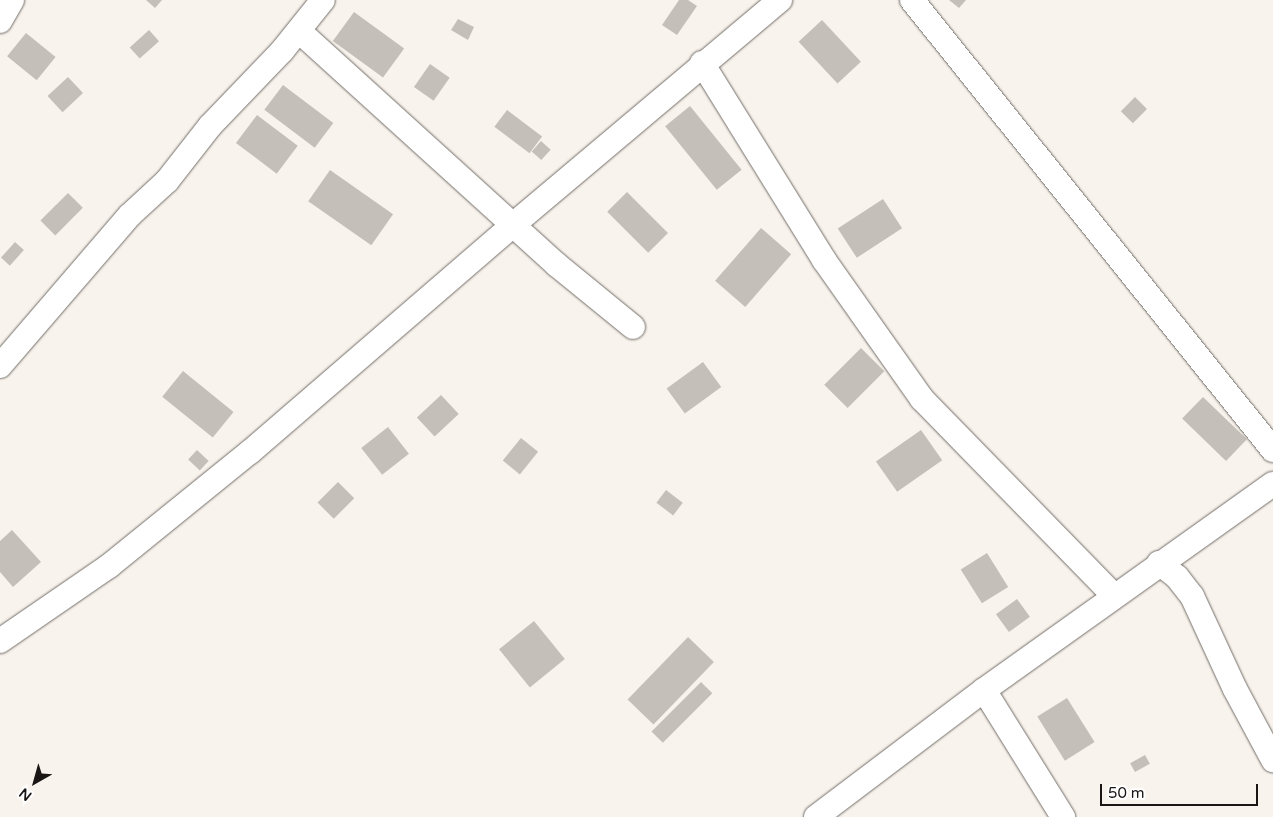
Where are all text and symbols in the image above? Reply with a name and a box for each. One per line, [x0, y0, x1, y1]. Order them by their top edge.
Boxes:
north arrow [10, 757, 60, 807]
scale bar [1103, 774, 1260, 806]
text: N [16, 784, 35, 804]
text: 50 m [1108, 784, 1145, 802]

